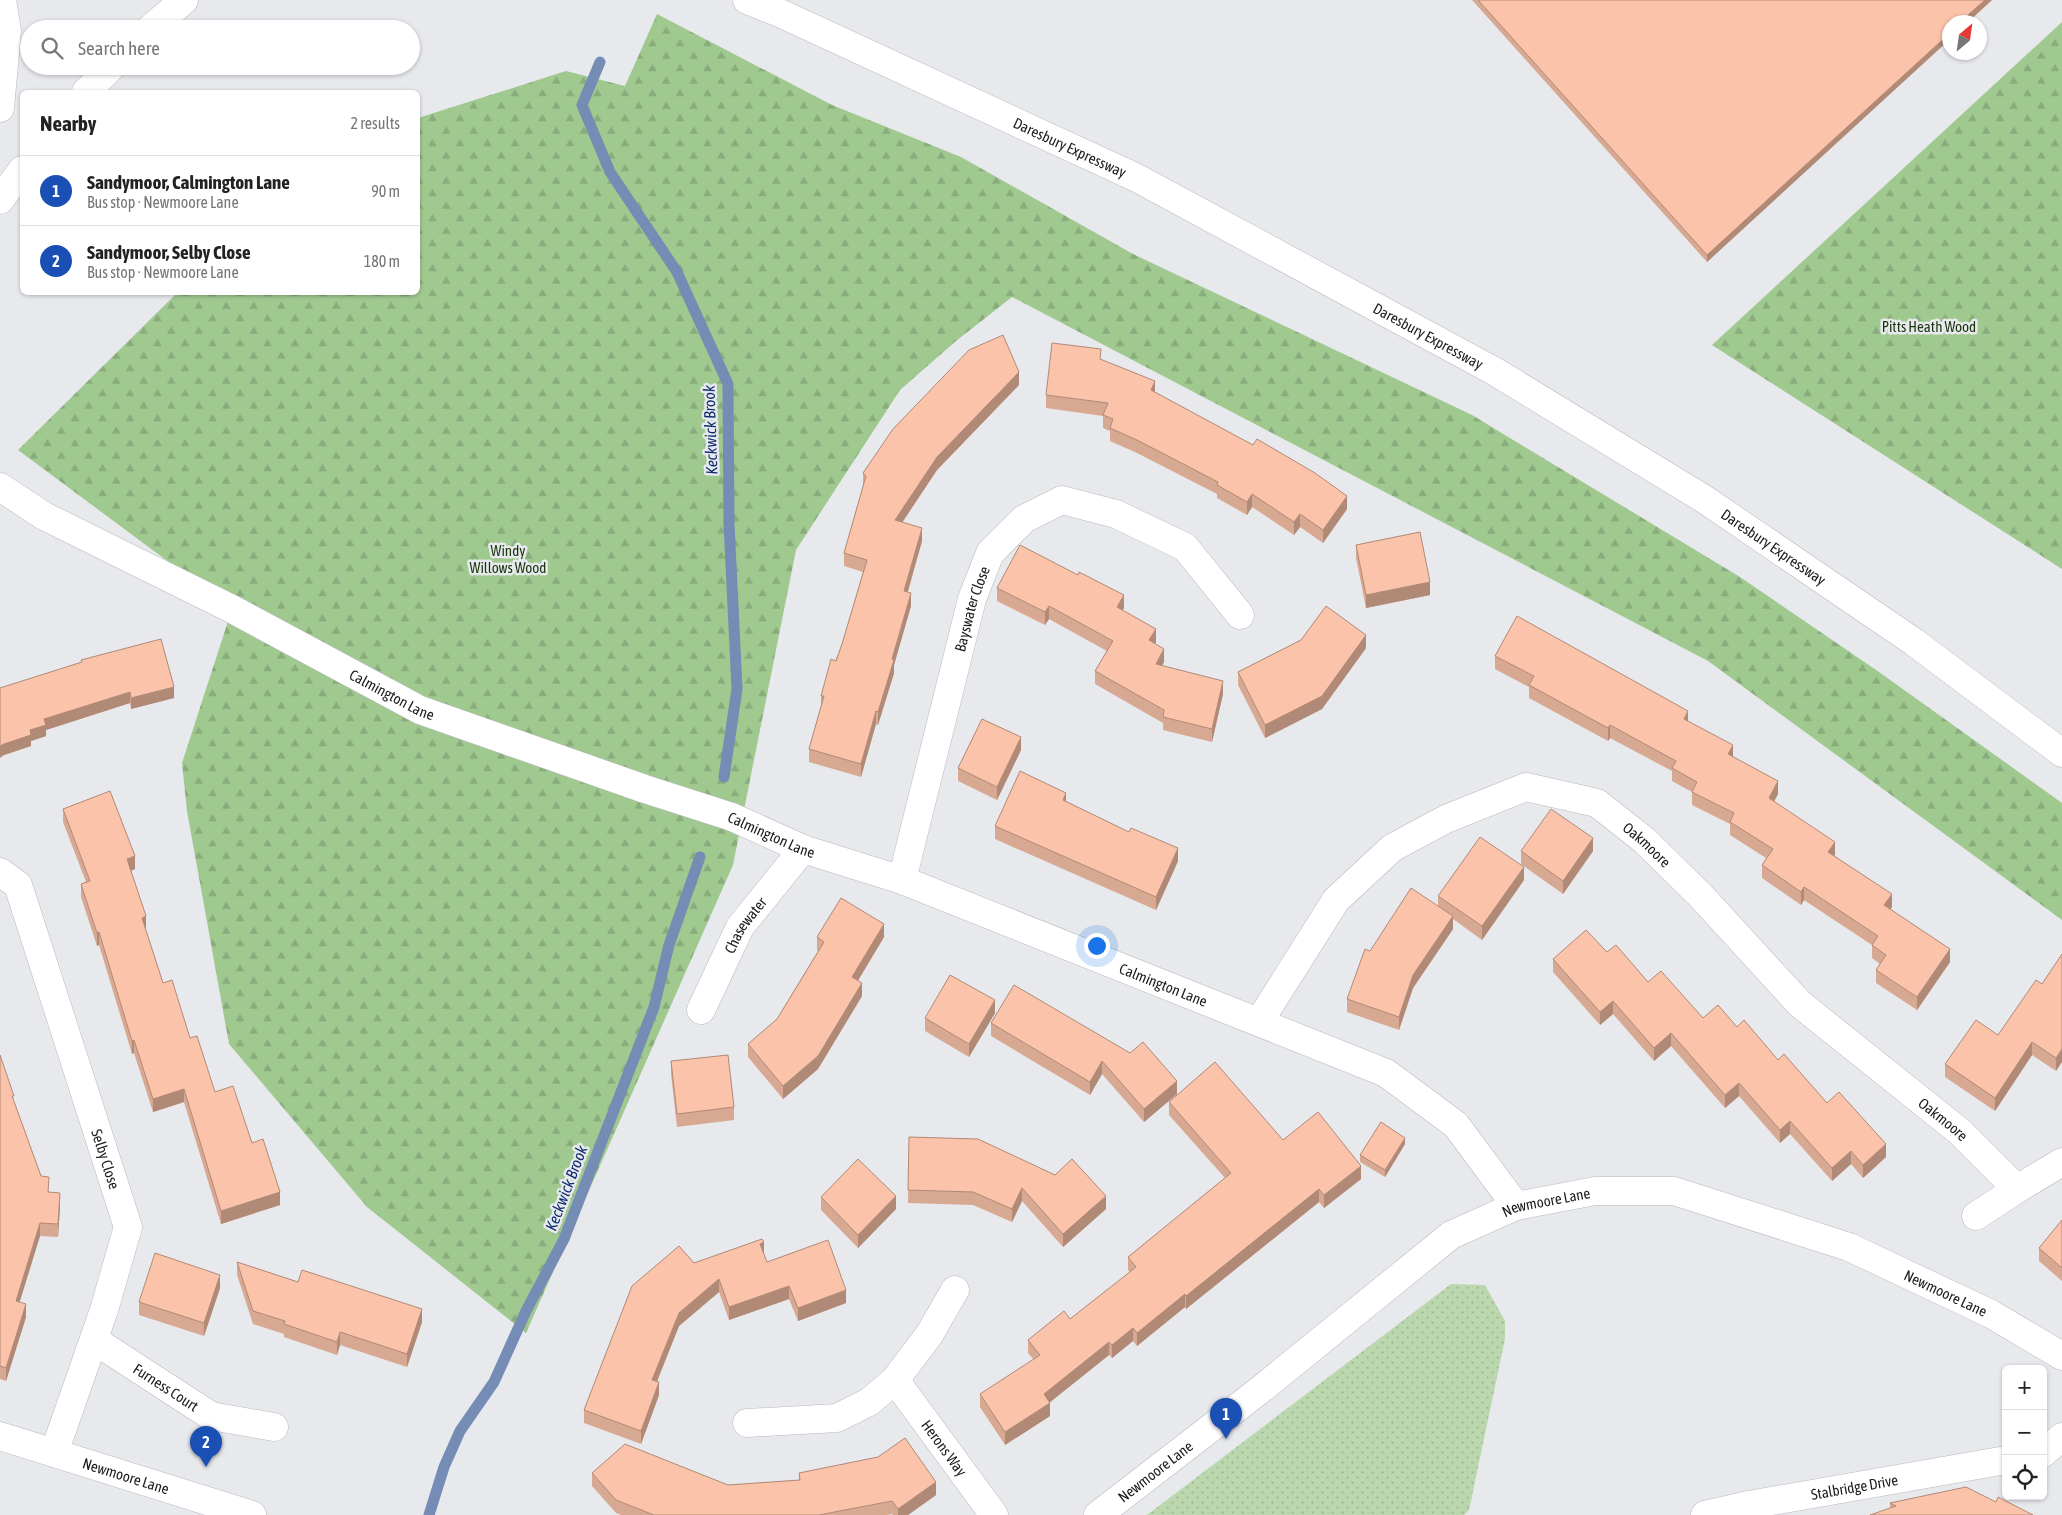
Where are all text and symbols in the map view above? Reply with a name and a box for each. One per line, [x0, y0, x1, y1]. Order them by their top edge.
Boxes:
north arrow [1942, 15, 1987, 60]
search box [20, 20, 420, 75]
icon: search [38, 34, 66, 62]
text: Search here [78, 37, 160, 59]
text: Nearby [40, 111, 96, 135]
text: 2 results [350, 114, 400, 132]
street label: Daresbury Expressway [1011, 114, 1129, 180]
text: Sandymoor, Calmington Lane [87, 171, 290, 193]
text: 1 [52, 182, 60, 200]
text: 90 m [371, 182, 400, 200]
text: Bus stop · Newmoore Lane [87, 193, 239, 211]
text: Sandymoor, Selby Close [87, 241, 251, 263]
text: 2 [52, 252, 60, 270]
text: 180 m [364, 252, 400, 270]
text: Bus stop · Newmoore Lane [87, 263, 239, 281]
street label: Daresbury Expressway [1371, 299, 1486, 372]
park label: Pitts Heath Wood [1882, 318, 1976, 335]
water label: Keckwick Brook [699, 384, 721, 475]
street label: Daresbury Expressway [1718, 505, 1829, 588]
park label: Windy Willows Wood [470, 542, 546, 576]
street label: Bayswater Close [951, 563, 993, 653]
street label: Calmington Lane [347, 665, 437, 723]
street label: Calmington Lane [725, 808, 817, 861]
street label: Oakmoore [1620, 818, 1675, 870]
street label: Chasewater [720, 893, 770, 956]
your location [1084, 933, 1110, 959]
street label: Calmington Lane [1117, 959, 1210, 1010]
street label: Oakmoore [1915, 1094, 1972, 1144]
street label: Selby Close [89, 1127, 124, 1191]
water label: Keckwick Brook [542, 1142, 591, 1233]
street label: Newmoore Lane [1499, 1184, 1591, 1220]
street label: Newmoore Lane [1902, 1266, 1990, 1320]
street label: Furness Court [130, 1360, 202, 1414]
map controls [2002, 1365, 2047, 1500]
button: + [2002, 1365, 2047, 1410]
pin: 1 [1210, 1398, 1242, 1439]
button: − [2002, 1410, 2047, 1455]
street label: Herons Way [919, 1416, 971, 1479]
pin: 2 [190, 1426, 222, 1467]
street label: Newmoore Lane [1114, 1437, 1196, 1505]
street label: Newmoore Lane [81, 1454, 171, 1497]
button: locate [2002, 1455, 2047, 1500]
street label: Stalbridge Drive [1810, 1471, 1899, 1503]

